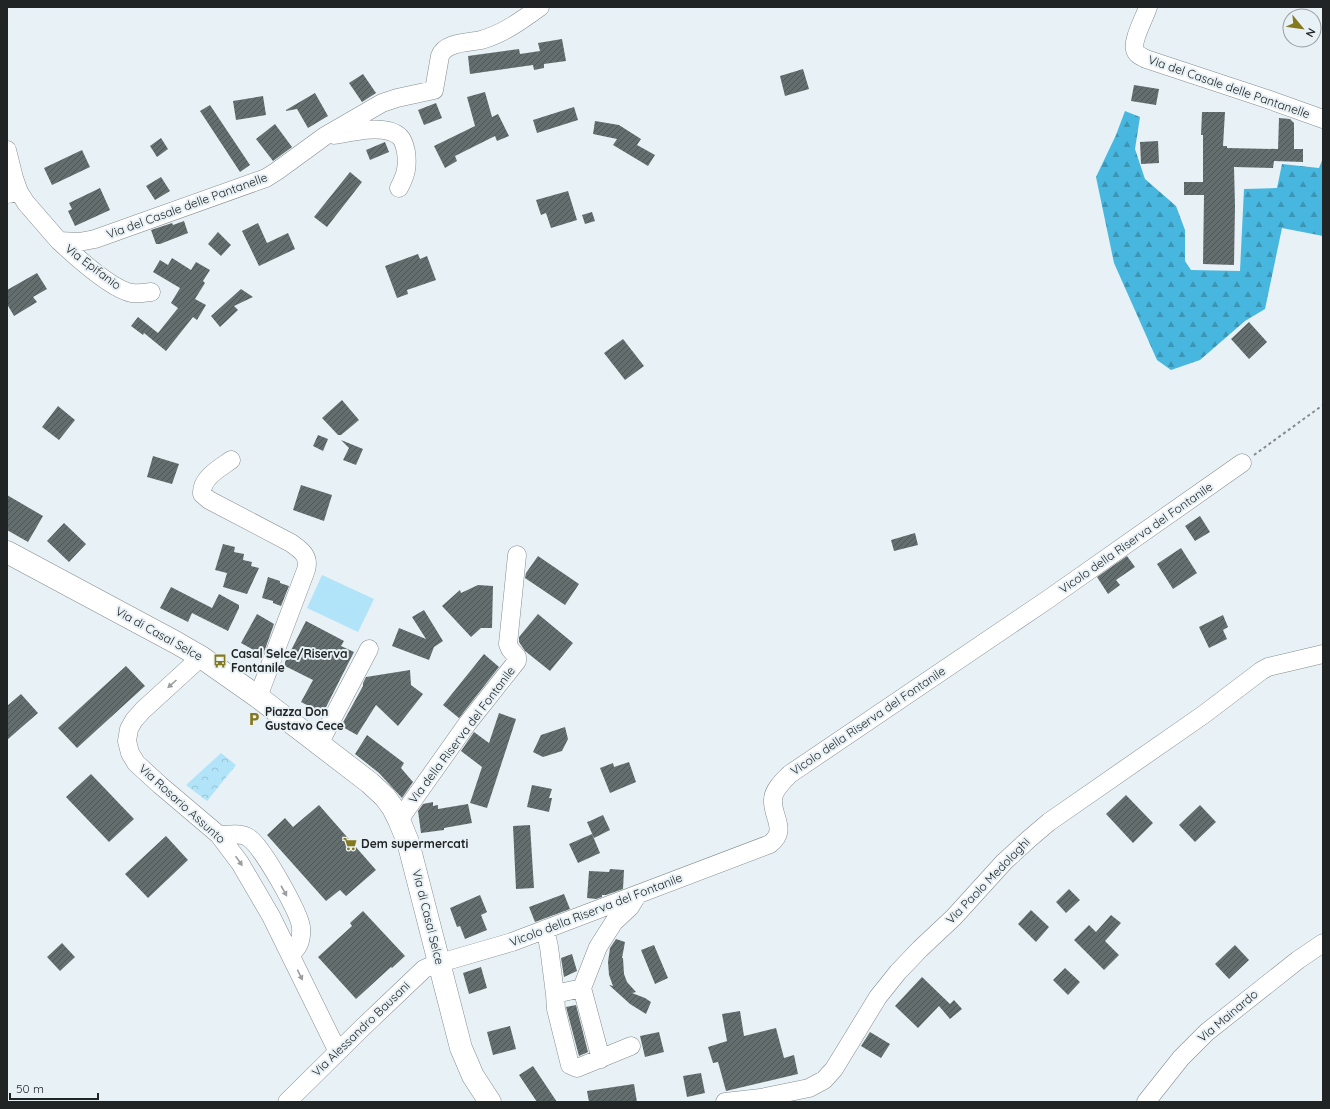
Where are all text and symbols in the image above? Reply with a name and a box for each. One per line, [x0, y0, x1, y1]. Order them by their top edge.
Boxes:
north arrow [1282, 8, 1322, 48]
text: N [1303, 26, 1319, 40]
street label: Via del Casale delle Pantanelle [1146, 52, 1312, 121]
street label: Via del Casale delle Pantanelle [104, 169, 269, 242]
street label: Via Epifanio [62, 241, 124, 292]
street label: Vicolo della Riserva del Fontanile [1056, 479, 1215, 596]
street label: Via di Casal Selce [113, 603, 206, 664]
place label: Casal Selce/Riserva Fontanile [231, 646, 348, 675]
bus stop icon: Casal Selce/Riserva Fontanile [212, 653, 228, 669]
street label: Via della Riserva del Fontanile [405, 663, 518, 806]
street label: Vicolo della Riserva del Fontanile [787, 663, 948, 778]
one-way arrow [167, 679, 177, 688]
place label: Piazza Don Gustavo Cece [265, 704, 344, 733]
parking icon: Piazza Don Gustavo Cece [246, 711, 262, 727]
street label: Via Rosario Assunto [136, 761, 229, 846]
street label: Via Paolo Medolaghi [943, 834, 1033, 927]
supermarket icon: Dem supermercati [342, 836, 358, 852]
place label: Dem supermercati [361, 836, 469, 851]
one-way arrow [235, 856, 243, 866]
street label: Via di Casal Selce [409, 868, 448, 966]
street label: Vicolo della Riserva del Fontanile [507, 870, 684, 949]
one-way arrow [281, 885, 288, 897]
one-way arrow [297, 970, 304, 981]
street label: Via Alessandro Bausani [309, 978, 413, 1079]
street label: Via Mainardo [1195, 986, 1261, 1045]
scale bar [10, 1075, 98, 1101]
text: 50 m [16, 1081, 44, 1096]

